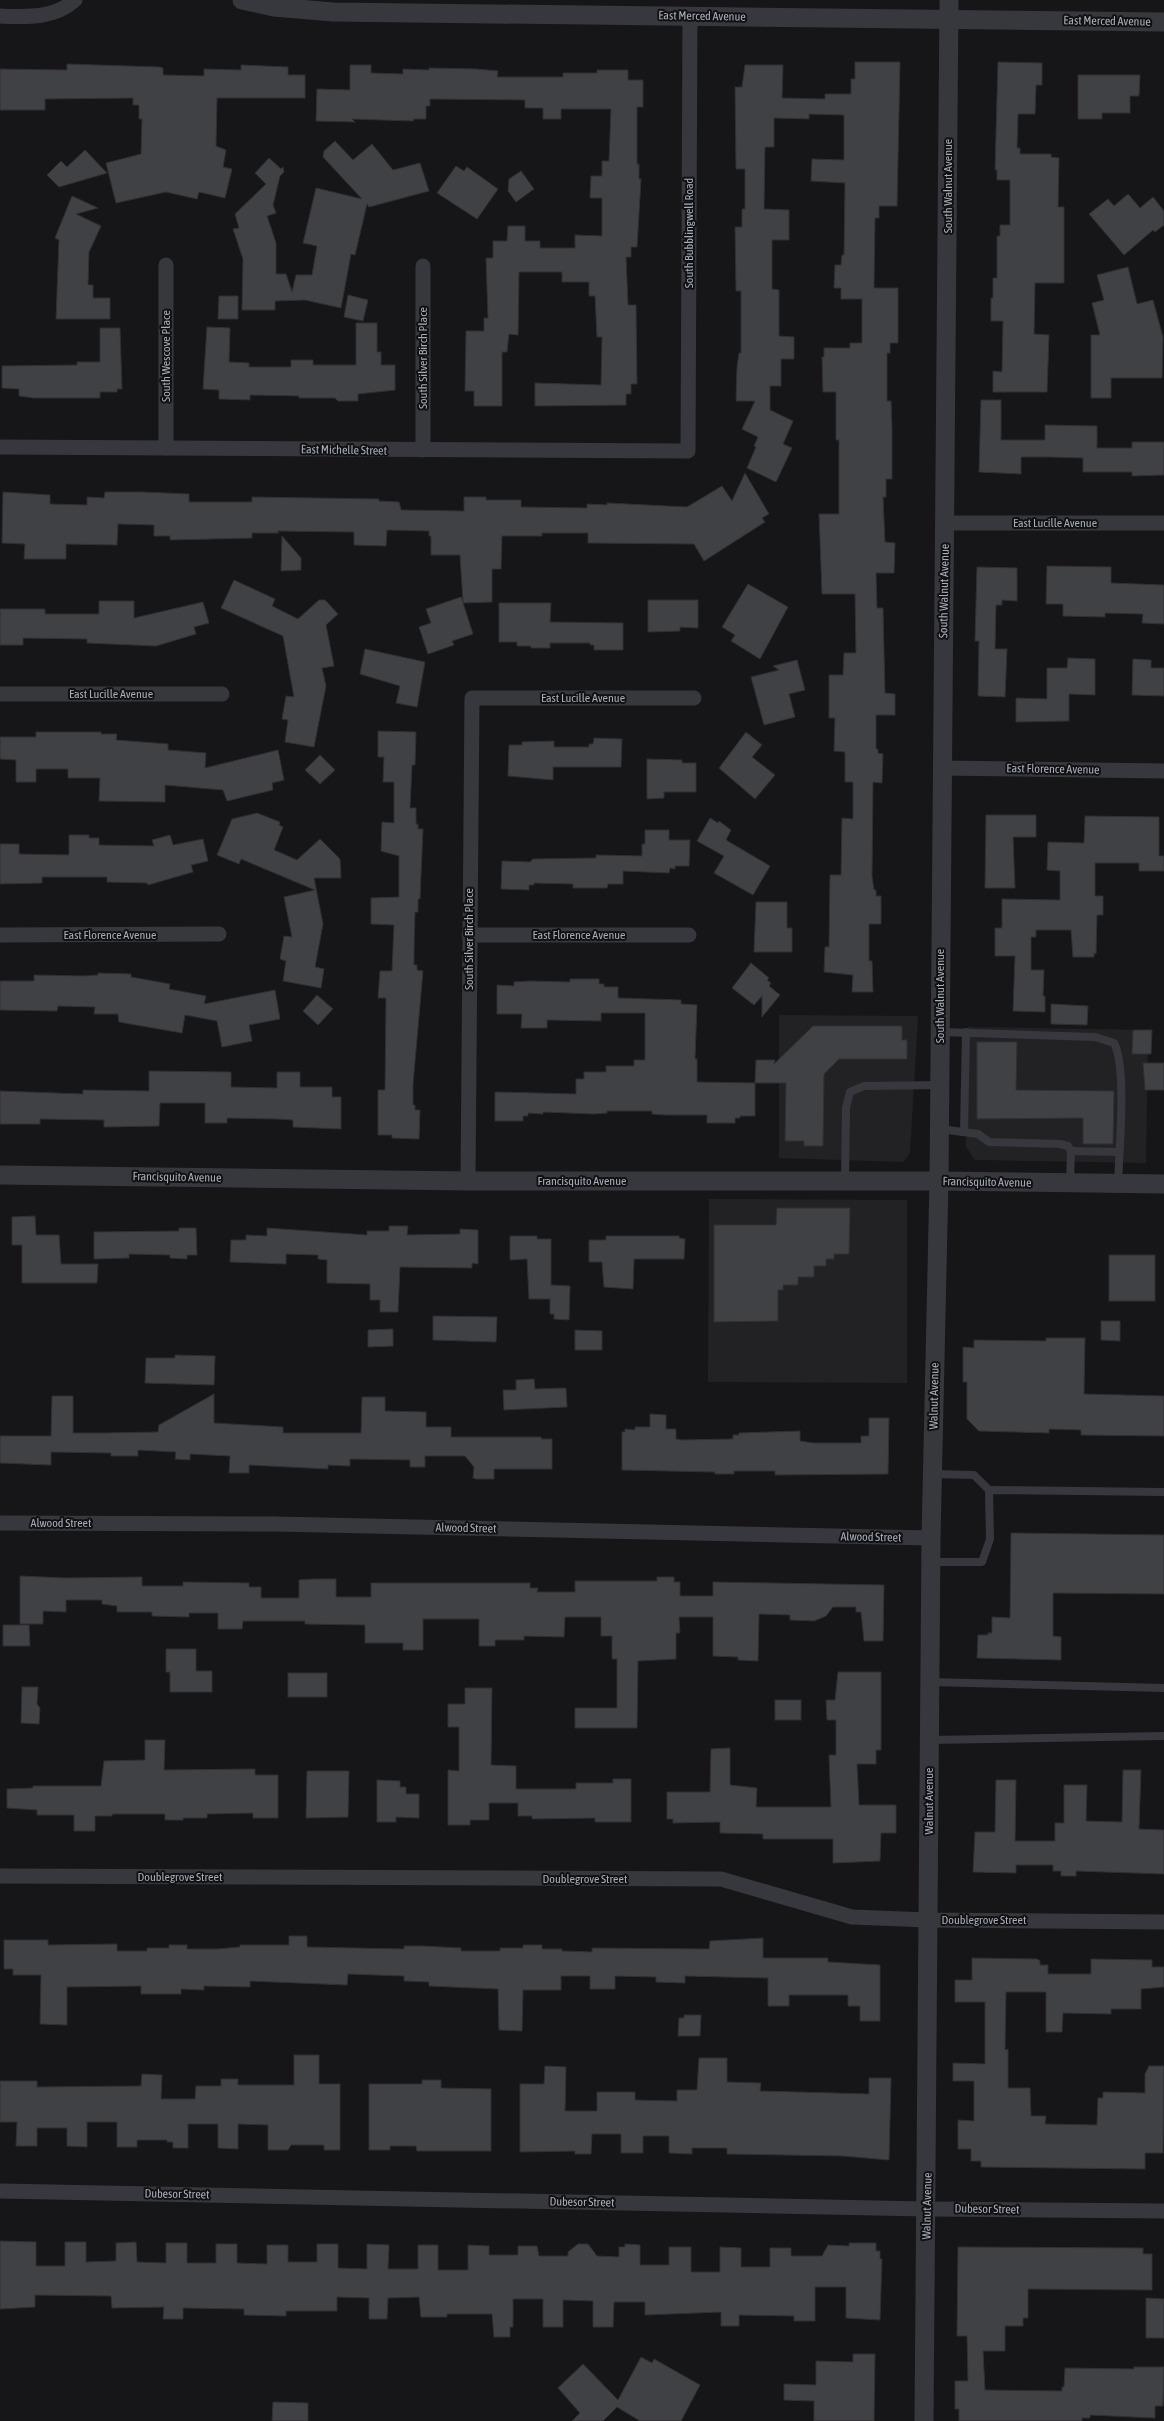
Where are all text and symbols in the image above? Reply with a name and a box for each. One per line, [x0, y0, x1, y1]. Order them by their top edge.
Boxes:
street label: East Merced Avenue [658, 8, 746, 24]
street label: East Merced Avenue [1063, 13, 1151, 29]
street label: South Walnut Avenue [941, 139, 955, 233]
street label: South Bubblingwell Road [682, 178, 696, 288]
street label: South Silver Birch Place [416, 307, 430, 409]
street label: South Wescove Place [159, 310, 173, 402]
street label: East Michelle Street [301, 442, 388, 458]
street label: East Lucille Avenue [1013, 516, 1097, 530]
street label: South Walnut Avenue [936, 544, 952, 638]
street label: East Lucille Avenue [69, 687, 153, 701]
street label: East Lucille Avenue [541, 691, 625, 705]
street label: East Florence Avenue [1006, 761, 1100, 777]
street label: South Silver Birch Place [462, 888, 476, 990]
street label: East Florence Avenue [63, 928, 157, 942]
street label: East Florence Avenue [532, 928, 626, 942]
street label: South Walnut Avenue [933, 949, 947, 1043]
street label: Francisquito Avenue [132, 1169, 222, 1185]
street label: Francisquito Avenue [538, 1174, 626, 1188]
street label: Francisquito Avenue [942, 1174, 1032, 1190]
street label: Walnut Avenue [926, 1362, 942, 1430]
street label: Alwood Street [31, 1516, 92, 1530]
street label: Alwood Street [435, 1520, 497, 1536]
street label: Alwood Street [840, 1529, 902, 1545]
street label: Walnut Avenue [922, 1767, 936, 1835]
street label: Doublegrove Street [138, 1870, 223, 1884]
street label: Doublegrove Street [543, 1872, 628, 1886]
street label: Doublegrove Street [942, 1913, 1027, 1927]
street label: Walnut Avenue [919, 2172, 935, 2240]
street label: Dubesor Street [144, 2186, 210, 2202]
street label: Dubesor Street [549, 2194, 615, 2210]
street label: Dubesor Street [954, 2201, 1020, 2217]

